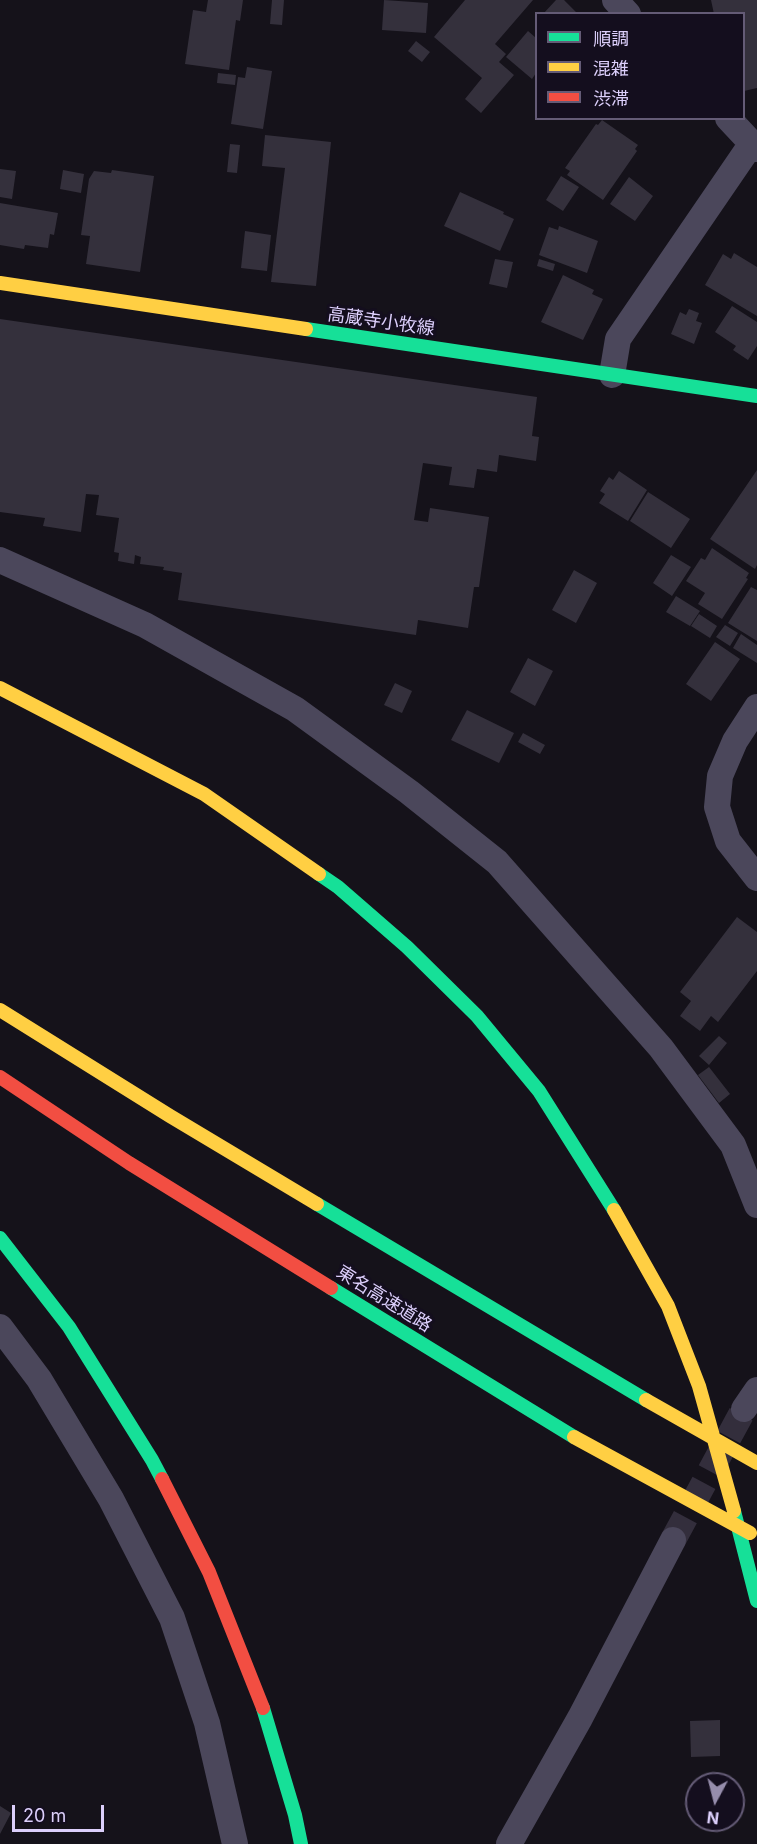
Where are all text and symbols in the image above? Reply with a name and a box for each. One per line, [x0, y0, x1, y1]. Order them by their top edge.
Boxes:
legend [535, 12, 745, 120]
text: 順調 [593, 28, 629, 49]
text: 混雑 [593, 58, 629, 79]
text: 渋滞 [593, 88, 629, 109]
street label: 高蔵寺小牧線 [326, 304, 436, 340]
street label: 東名高速道路 [332, 1261, 436, 1337]
north arrow [685, 1772, 745, 1832]
scale bar [15, 1793, 106, 1831]
text: 20 m [23, 1805, 66, 1826]
text: N [706, 1807, 720, 1829]

